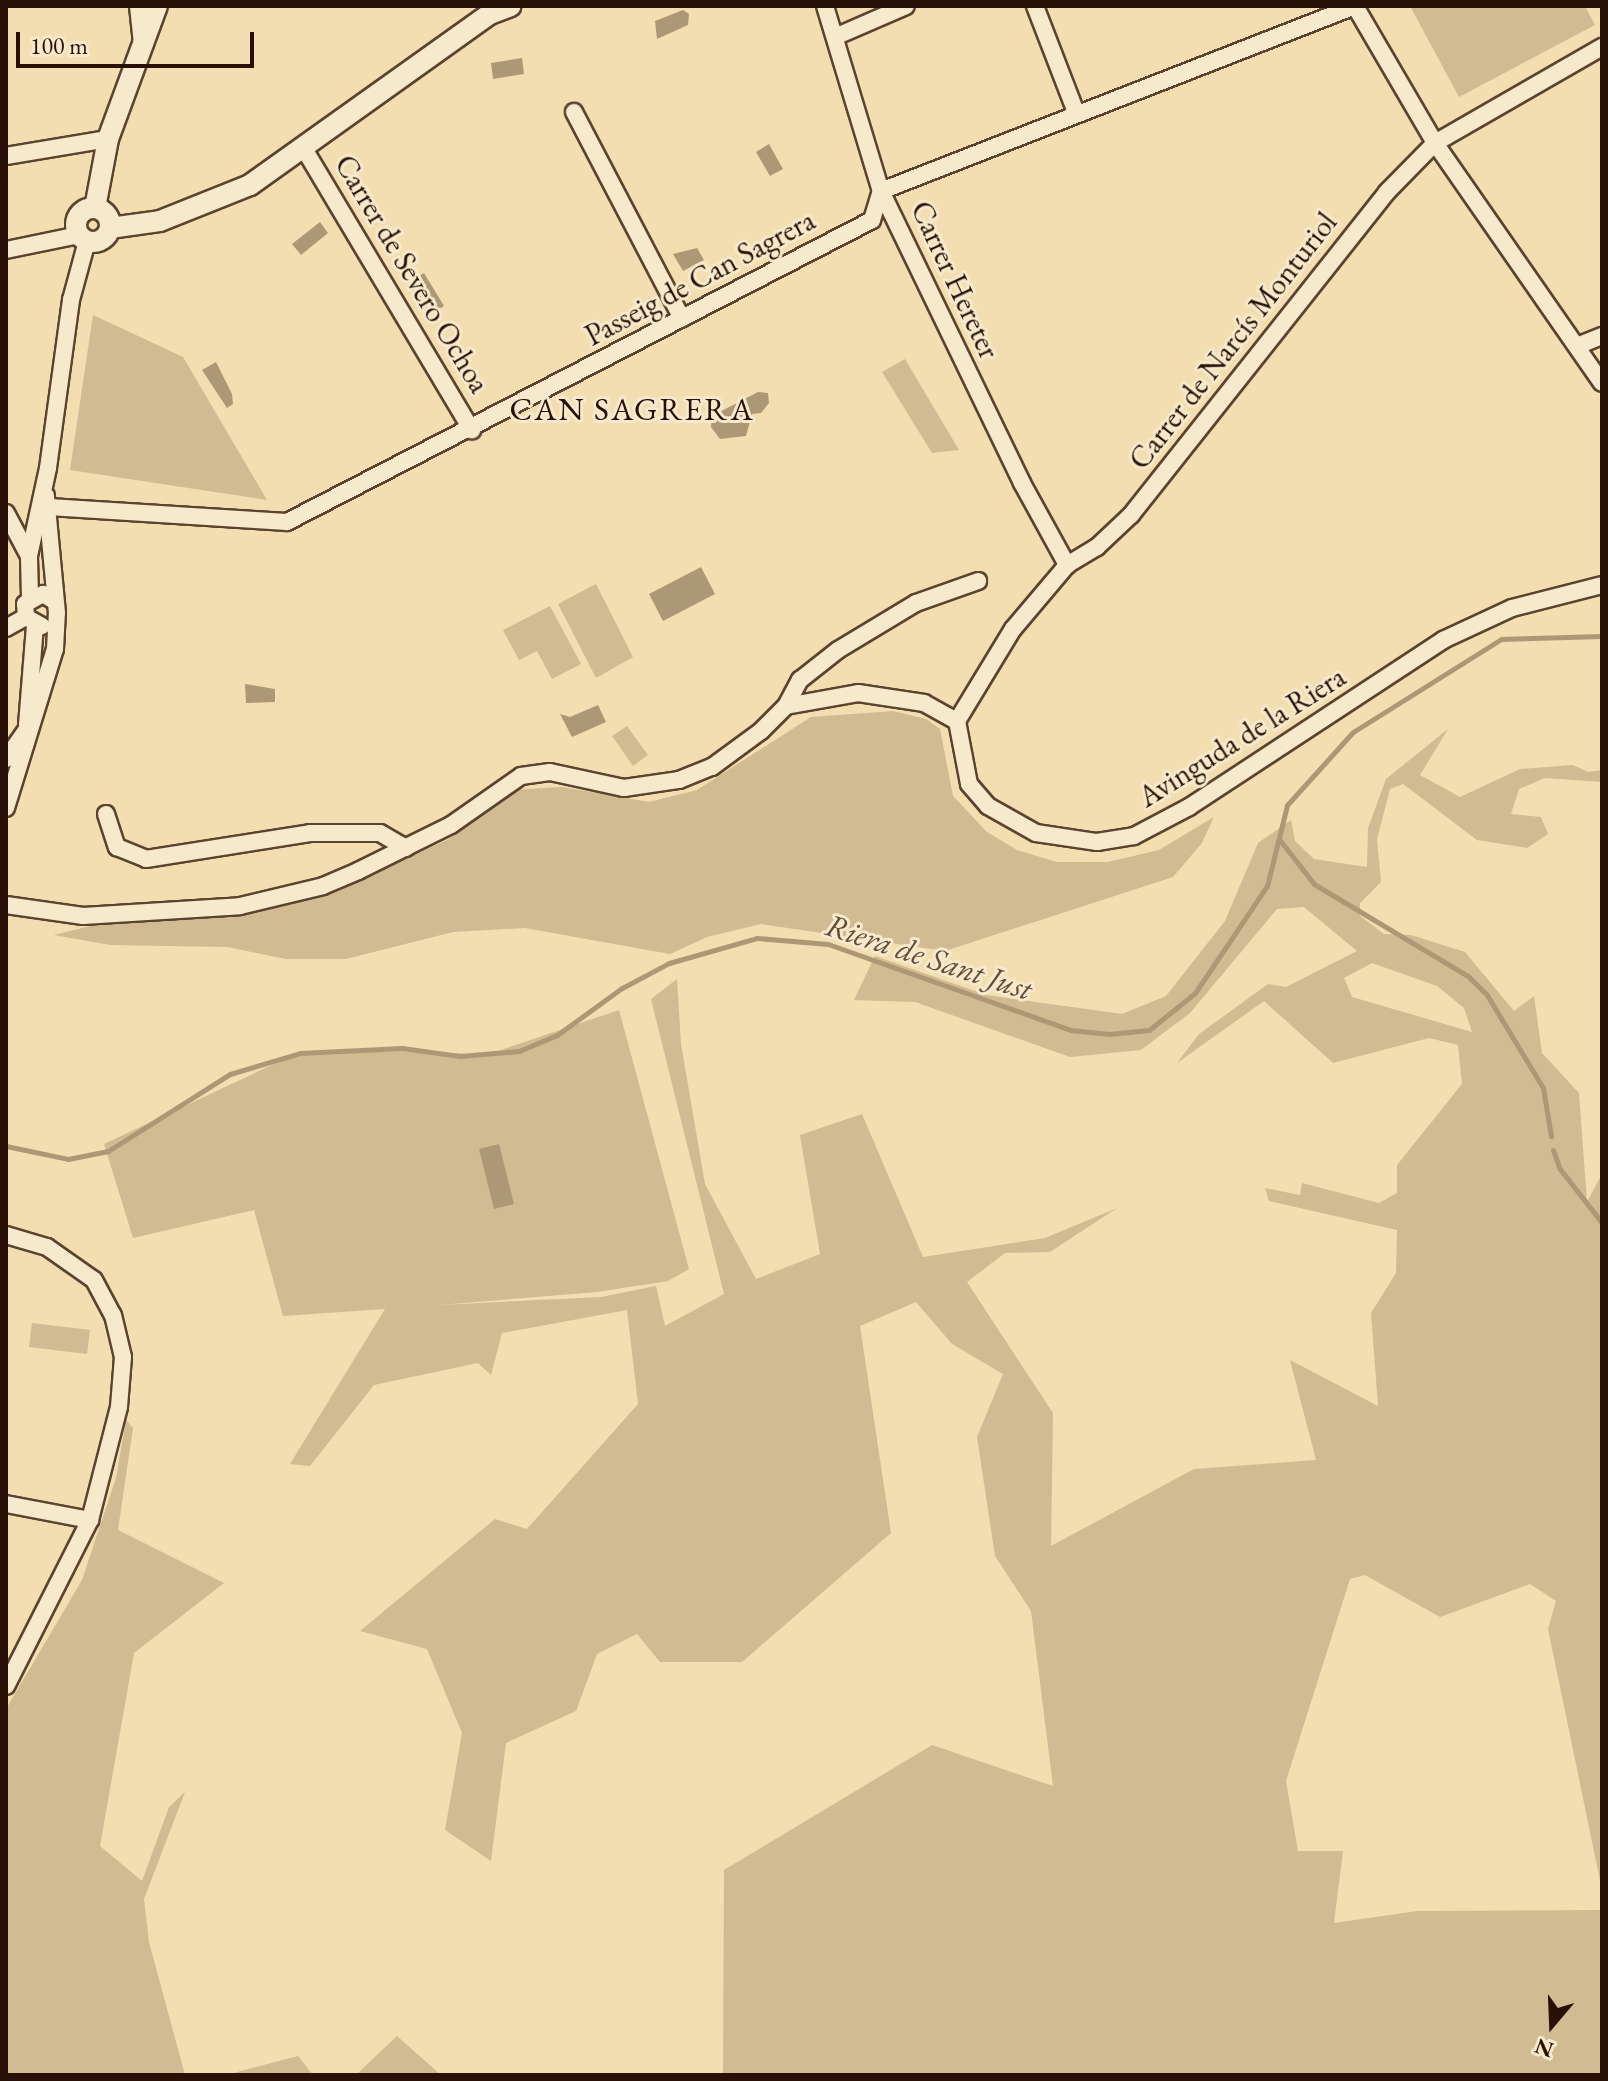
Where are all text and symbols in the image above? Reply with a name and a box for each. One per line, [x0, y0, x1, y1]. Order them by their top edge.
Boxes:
scale bar [20, 16, 258, 66]
text: 100 m [30, 30, 88, 61]
street label: Carrer de Severo Ochoa [327, 148, 497, 400]
street label: Carrer Hereter [903, 195, 1007, 365]
street label: Passeig de Can Sagrera [579, 202, 821, 354]
street label: Carrer de Narcís Monturiol [1121, 205, 1345, 477]
district label: CAN SAGRERA [509, 390, 755, 428]
street label: Avinguda de la Riera [1132, 659, 1352, 815]
water label: Riera de Sant Just [821, 906, 1037, 1008]
north arrow [1512, 1985, 1592, 2065]
text: N [1531, 2032, 1557, 2065]

